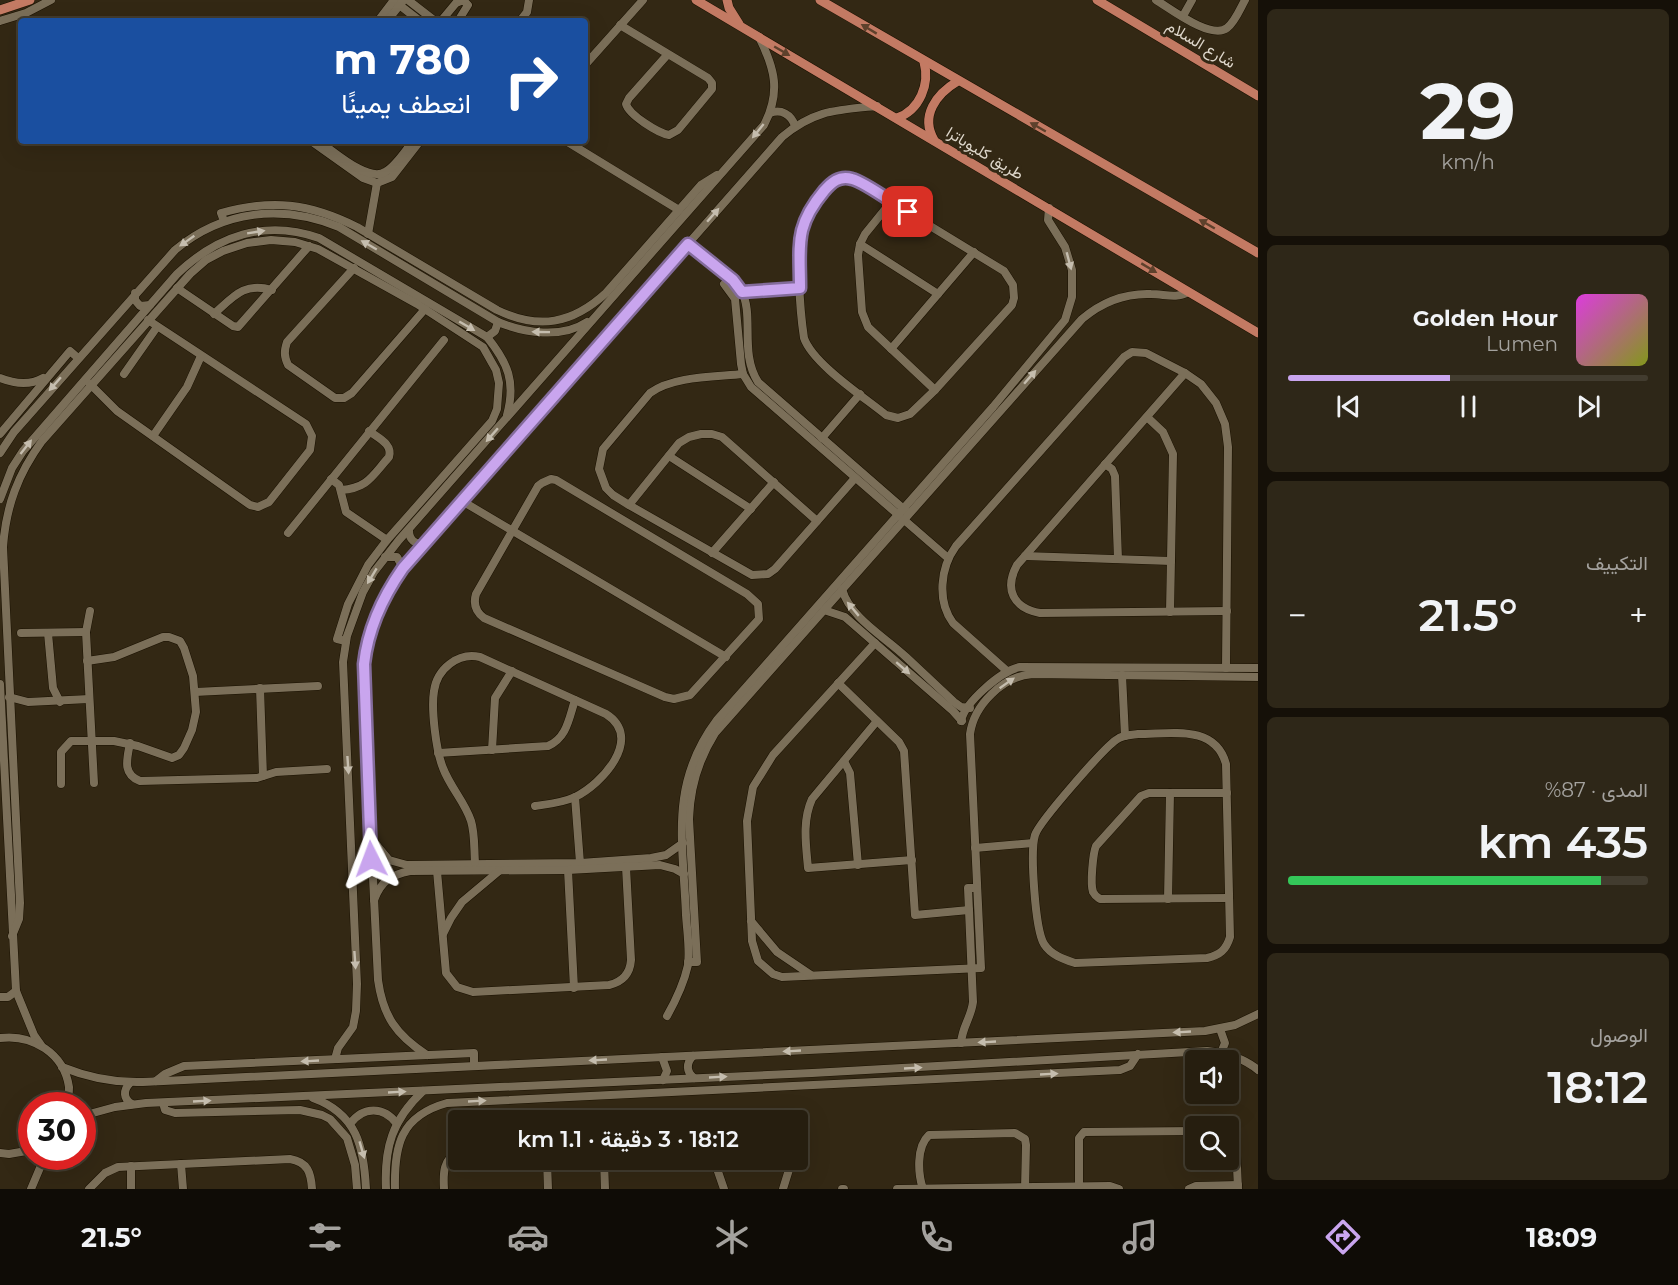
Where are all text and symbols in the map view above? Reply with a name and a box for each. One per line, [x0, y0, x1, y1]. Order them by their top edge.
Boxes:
street label: شارع السلام [1162, 16, 1239, 74]
one-way arrow [860, 24, 877, 34]
text: 780 m [333, 33, 471, 85]
icon: right [492, 42, 570, 120]
one-way arrow [774, 46, 791, 56]
text: 29 [1420, 63, 1516, 159]
text: انعطف يمينًا [341, 87, 471, 120]
one-way arrow [1029, 122, 1046, 132]
one-way arrow [753, 123, 765, 138]
street label: طريق كليوباترا [942, 123, 1027, 184]
text: km/h [1441, 150, 1495, 174]
pin [882, 186, 933, 237]
icon: arrive [891, 195, 924, 228]
one-way arrow [706, 208, 720, 223]
one-way arrow [1198, 219, 1215, 229]
one-way arrow [246, 228, 265, 237]
one-way arrow [180, 234, 195, 246]
one-way arrow [360, 240, 377, 250]
one-way arrow [1065, 252, 1074, 270]
one-way arrow [1141, 263, 1158, 273]
text: Golden Hour [1413, 305, 1558, 332]
one-way arrow [459, 320, 476, 330]
one-way arrow [532, 327, 551, 337]
text: Lumen [1486, 332, 1558, 356]
one-way arrow [1023, 370, 1036, 385]
one-way arrow [49, 376, 62, 392]
icon: previous [1332, 390, 1365, 423]
icon: pause [1452, 390, 1485, 423]
icon: next [1572, 390, 1605, 423]
one-way arrow [486, 427, 499, 442]
one-way arrow [20, 440, 32, 455]
text: التكييف [1586, 551, 1648, 575]
one-way arrow [367, 568, 378, 584]
text: 21.5° [1418, 587, 1518, 642]
text: − [1288, 595, 1307, 635]
text: + [1629, 595, 1648, 635]
one-way arrow [847, 602, 860, 617]
one-way arrow [896, 661, 911, 675]
one-way arrow [999, 677, 1015, 689]
one-way arrow [343, 756, 352, 775]
text: المدى · 87% [1545, 778, 1648, 802]
text: 435 km [1478, 814, 1648, 869]
position arrow [339, 827, 403, 891]
one-way arrow [351, 950, 360, 969]
text: الوصول [1590, 1023, 1648, 1047]
one-way arrow [1172, 1028, 1191, 1037]
one-way arrow [978, 1037, 997, 1046]
one-way arrow [783, 1047, 802, 1056]
map controls [1185, 1050, 1239, 1170]
button: sound [1185, 1050, 1239, 1104]
one-way arrow [588, 1055, 607, 1064]
one-way arrow [301, 1056, 320, 1065]
text: 18:12 [1547, 1059, 1648, 1114]
one-way arrow [903, 1063, 922, 1072]
one-way arrow [1040, 1069, 1059, 1078]
one-way arrow [708, 1073, 727, 1082]
one-way arrow [388, 1088, 407, 1097]
speed limit sign: 30 [18, 1092, 96, 1170]
one-way arrow [193, 1097, 212, 1106]
one-way arrow [468, 1097, 487, 1106]
button: search [1185, 1116, 1239, 1170]
text: 18:12 · 3 دقيقة · 1.1 km [517, 1126, 739, 1153]
one-way arrow [358, 1141, 367, 1159]
icon: filters [304, 1216, 346, 1258]
icon: car [507, 1216, 549, 1258]
icon: climate [711, 1216, 753, 1258]
icon: phone [915, 1216, 957, 1258]
icon: music [1119, 1216, 1161, 1258]
icon: directions [1322, 1216, 1364, 1258]
text: 21.5° [81, 1221, 142, 1254]
text: 18:09 [1526, 1221, 1597, 1254]

